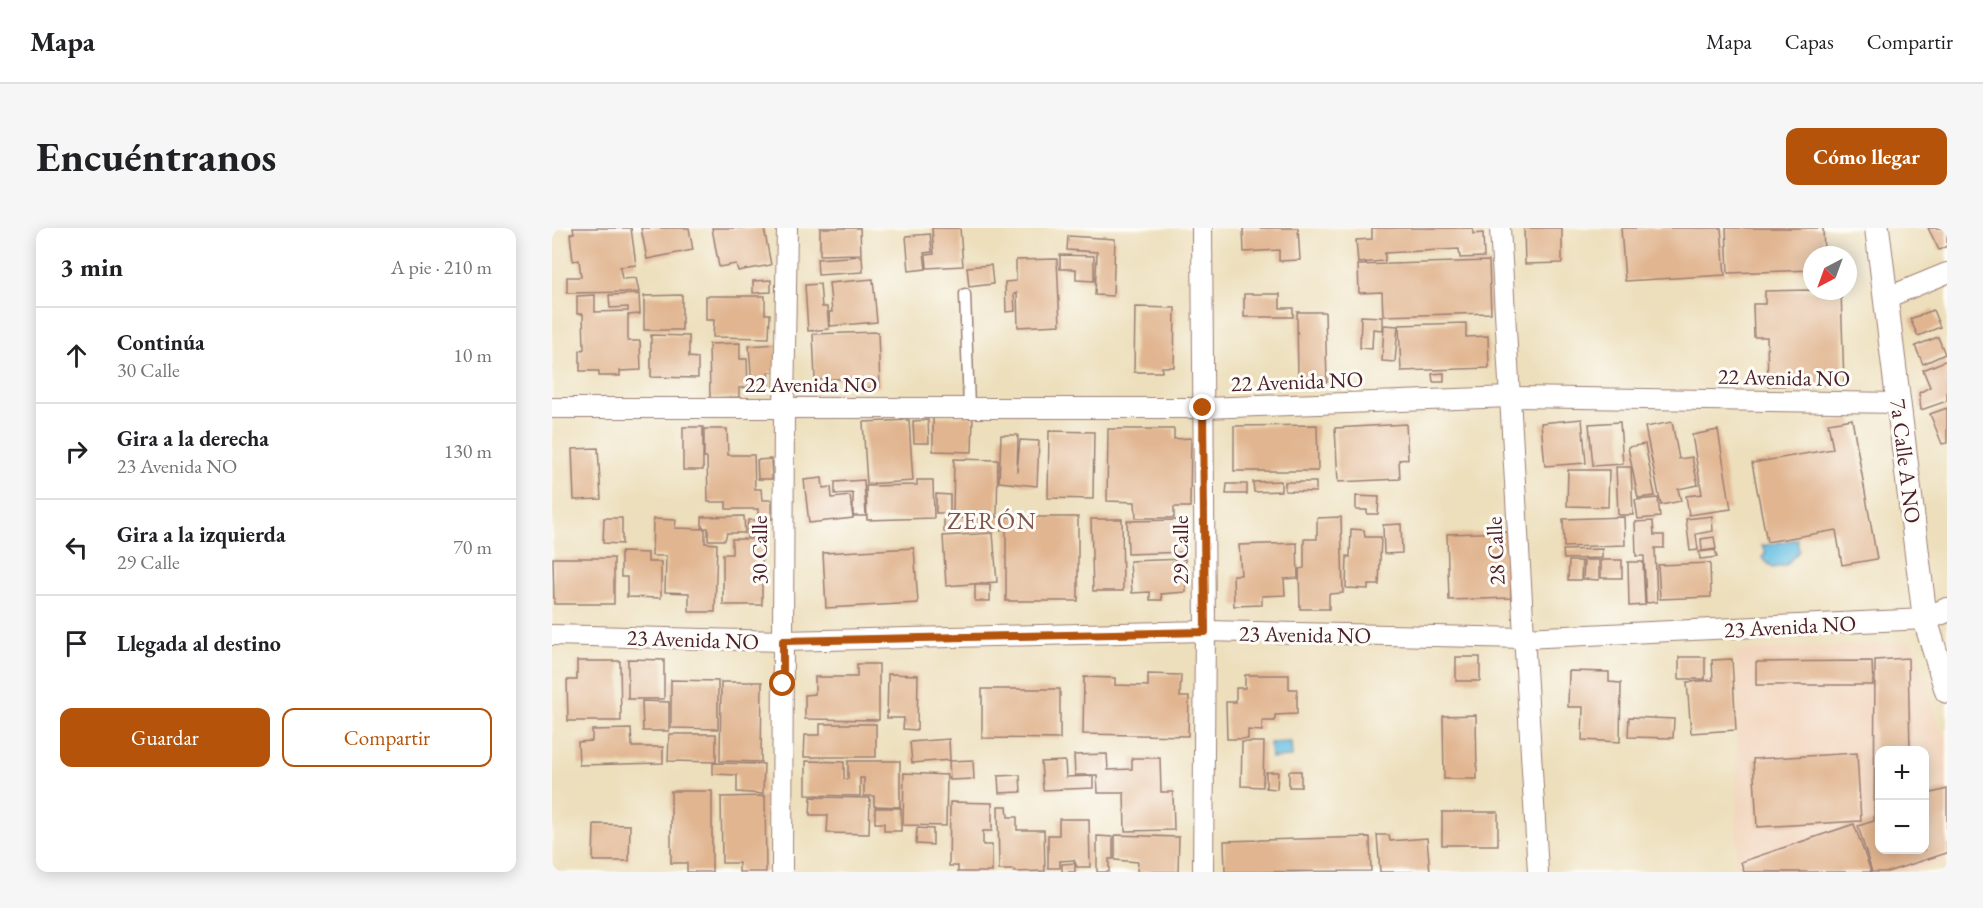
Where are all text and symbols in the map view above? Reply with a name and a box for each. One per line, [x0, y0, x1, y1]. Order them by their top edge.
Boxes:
text: Mapa [30, 23, 95, 59]
text: Mapa [1706, 28, 1752, 55]
text: Capas [1785, 28, 1834, 55]
text: Compartir [1867, 28, 1953, 55]
button: Cómo llegar [1786, 128, 1947, 185]
text: Encuéntranos [36, 129, 276, 184]
north arrow [1803, 246, 1857, 300]
text: 3 min [60, 250, 123, 284]
text: A pie · 210 m [391, 254, 492, 280]
text: Continúa [117, 328, 205, 357]
icon: ahead [60, 339, 93, 372]
text: 10 m [453, 342, 492, 368]
text: 30 Calle [117, 357, 180, 383]
street label: 22 Avenida NO [1718, 362, 1850, 393]
street label: 22 Avenida NO [1230, 365, 1364, 398]
street label: 22 Avenida NO [745, 370, 877, 399]
route end [1189, 394, 1215, 420]
street label: 7a Calle A NO [1883, 397, 1928, 525]
text: Gira a la derecha [117, 424, 269, 453]
icon: right [60, 435, 93, 468]
text: 130 m [444, 438, 492, 464]
text: 23 Avenida NO [117, 453, 237, 479]
district label: ZERÓN [947, 505, 1037, 536]
street label: 30 Calle [745, 515, 774, 585]
street label: 29 Calle [1166, 515, 1195, 585]
street label: 28 Calle [1479, 515, 1512, 586]
text: Gira a la izquierda [117, 520, 286, 549]
icon: left [60, 531, 93, 564]
text: 70 m [453, 534, 492, 560]
text: 29 Calle [117, 549, 180, 575]
street label: 23 Avenida NO [1723, 609, 1857, 644]
street label: 23 Avenida NO [1239, 619, 1371, 650]
street label: 23 Avenida NO [626, 623, 760, 656]
icon: arrive [60, 627, 93, 660]
text: Llegada al destino [117, 629, 281, 658]
route start [769, 670, 795, 696]
button: Guardar [60, 708, 270, 767]
button: Compartir [282, 708, 492, 767]
map controls [1875, 746, 1929, 854]
button: + [1875, 746, 1929, 800]
button: − [1875, 800, 1929, 854]

